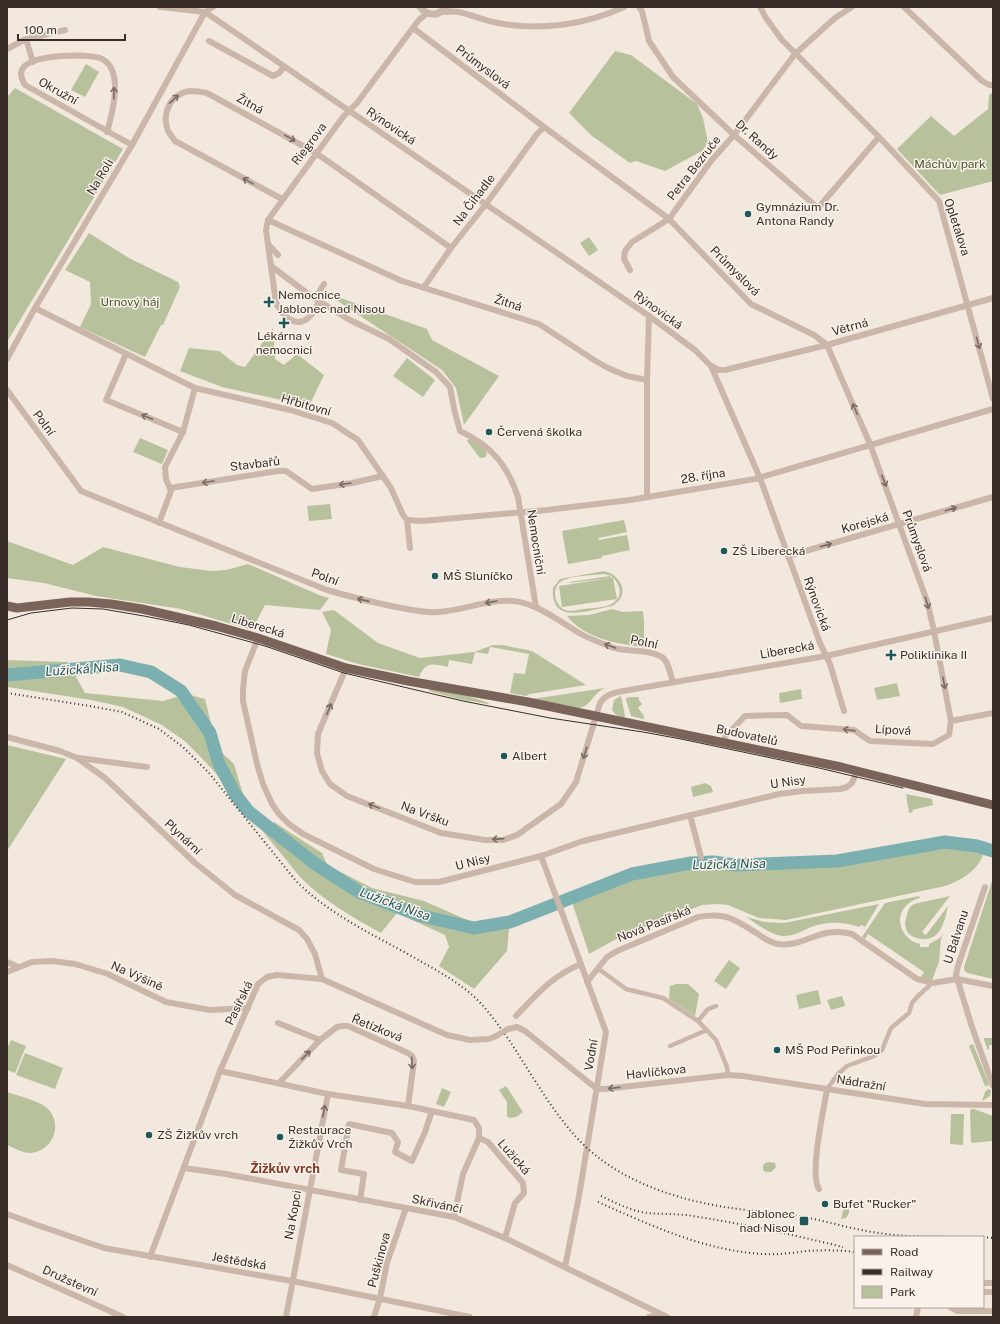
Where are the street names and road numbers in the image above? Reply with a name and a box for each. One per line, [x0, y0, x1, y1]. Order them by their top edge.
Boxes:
street label: Průmyslová [453, 42, 513, 92]
street label: Okružní [36, 75, 81, 108]
street label: Žitná [234, 91, 266, 117]
street label: Rýnovická [364, 104, 418, 148]
street label: Dr. Randy [733, 117, 782, 163]
street label: Riegrova [289, 120, 329, 168]
street label: Petra Bezruče [664, 133, 724, 203]
street label: Na Roli [84, 156, 116, 198]
street label: Na Čihadle [450, 171, 498, 228]
street label: Opletalova [941, 197, 973, 257]
street label: Průmyslová [707, 243, 763, 299]
street label: Rýnovická [631, 288, 685, 332]
street label: Žitná [492, 292, 524, 314]
street label: Větrná [830, 315, 870, 339]
street label: Hřbitovní [280, 391, 334, 419]
street label: Polní [30, 408, 58, 439]
street label: Stavbařů [229, 454, 281, 474]
street label: 28. října [680, 466, 726, 486]
street label: Nemocniční [524, 508, 548, 577]
street label: Průmyslová [899, 508, 935, 574]
street label: Korejská [840, 510, 890, 536]
street label: Polní [310, 566, 341, 589]
street label: Rýnovická [801, 575, 833, 633]
street label: Liberecká [230, 611, 286, 641]
street label: Polní [629, 632, 660, 652]
street label: Liberecká [759, 638, 815, 662]
street label: Budovatelů [715, 722, 779, 748]
street label: Lípová [875, 722, 911, 738]
street label: U Nisy [769, 772, 807, 791]
street label: Na Vršku [399, 799, 451, 829]
street label: Plynární [162, 816, 205, 858]
street label: U Nisy [454, 851, 493, 873]
street label: Nová Pasířská [615, 903, 693, 945]
street label: U Balvanu [941, 908, 971, 966]
street label: Na Výšině [109, 958, 165, 994]
street label: Pasířská [222, 979, 256, 1027]
street label: Řetízková [350, 1011, 404, 1045]
street label: Vodní [581, 1037, 601, 1072]
street label: Havlíčkova [625, 1062, 687, 1082]
street label: Nádražní [835, 1072, 888, 1094]
street label: Lužická [495, 1136, 533, 1178]
street label: Na Kopci [282, 1189, 304, 1241]
street label: Skřivánčí [410, 1192, 465, 1216]
street label: Puškinova [365, 1231, 393, 1289]
street label: Ještědská [211, 1249, 267, 1273]
street label: Družstevní [40, 1263, 101, 1300]

